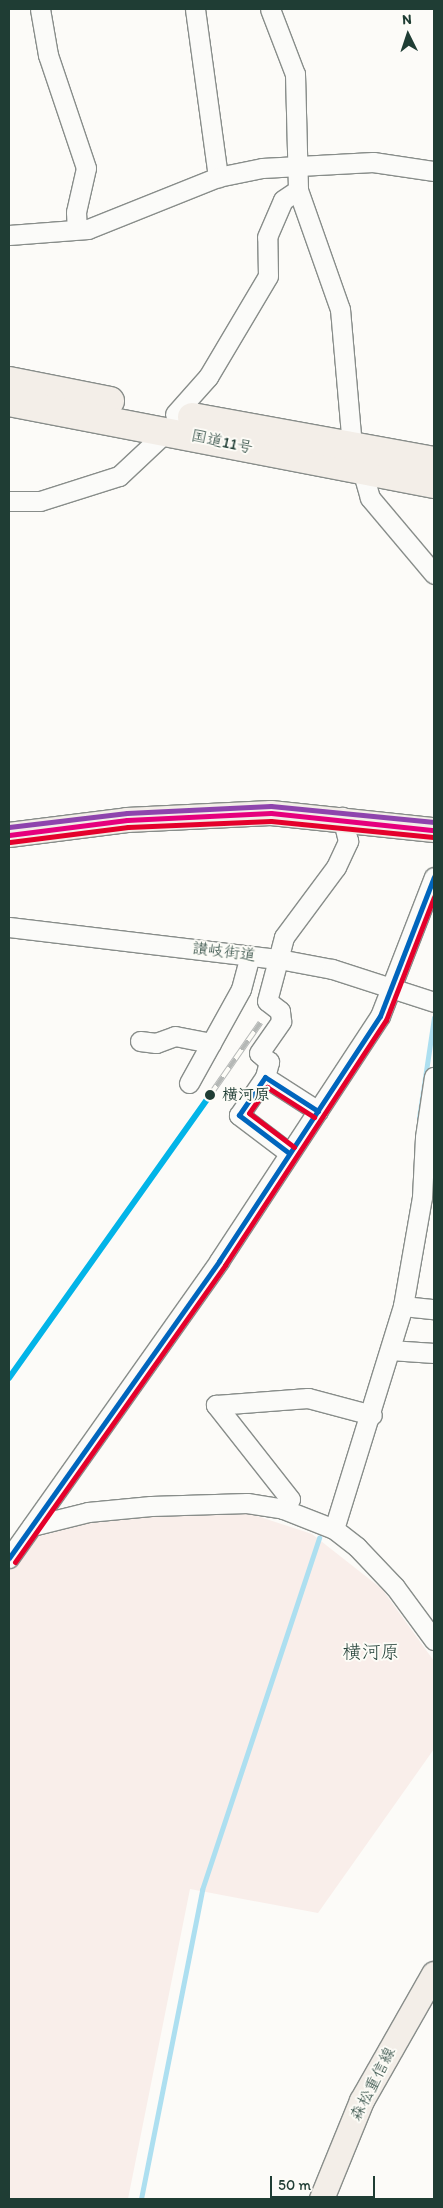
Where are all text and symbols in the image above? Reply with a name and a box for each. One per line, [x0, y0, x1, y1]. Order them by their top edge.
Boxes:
north arrow [383, 10, 433, 60]
text: N [402, 11, 412, 28]
street label: 国道11号 [189, 426, 255, 458]
street label: 讃岐街道 [191, 939, 257, 965]
place label: 横河原 [222, 1085, 270, 1105]
marker: 横河原 [202, 1087, 218, 1103]
district label: 横河原 [343, 1641, 399, 1663]
street label: 森松重信線 [346, 2044, 400, 2124]
scale bar [273, 2166, 378, 2198]
text: 50 m [278, 2176, 311, 2194]

